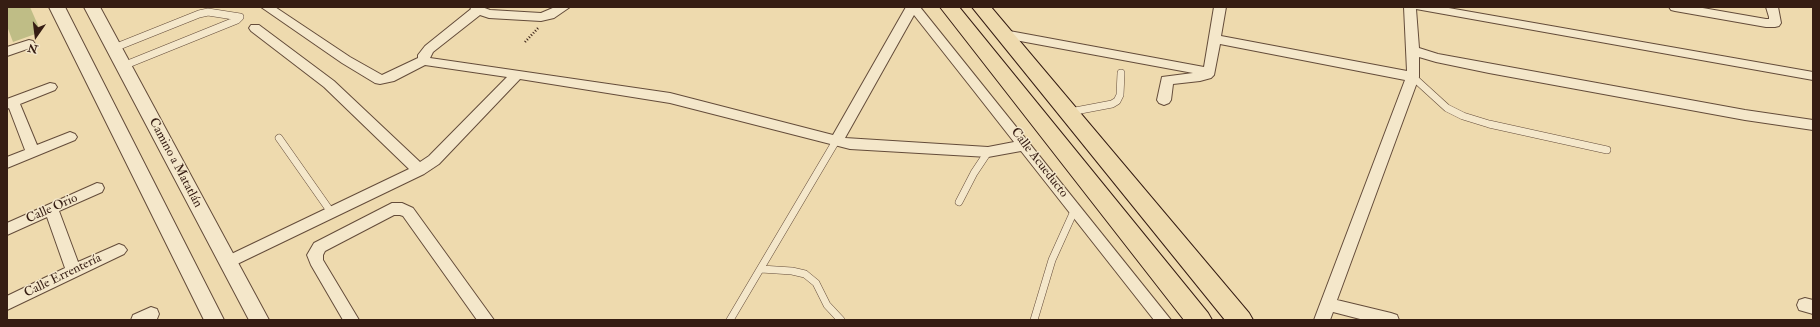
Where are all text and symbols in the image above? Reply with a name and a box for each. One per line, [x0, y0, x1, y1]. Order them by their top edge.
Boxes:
north arrow [16, 16, 56, 56]
text: N [27, 41, 39, 56]
street label: Camino a Matatlán [145, 116, 205, 210]
street label: Calle Acueducto [1007, 125, 1071, 201]
street label: Calle Orio [24, 191, 80, 227]
street label: Calle Errentería [22, 251, 104, 301]

